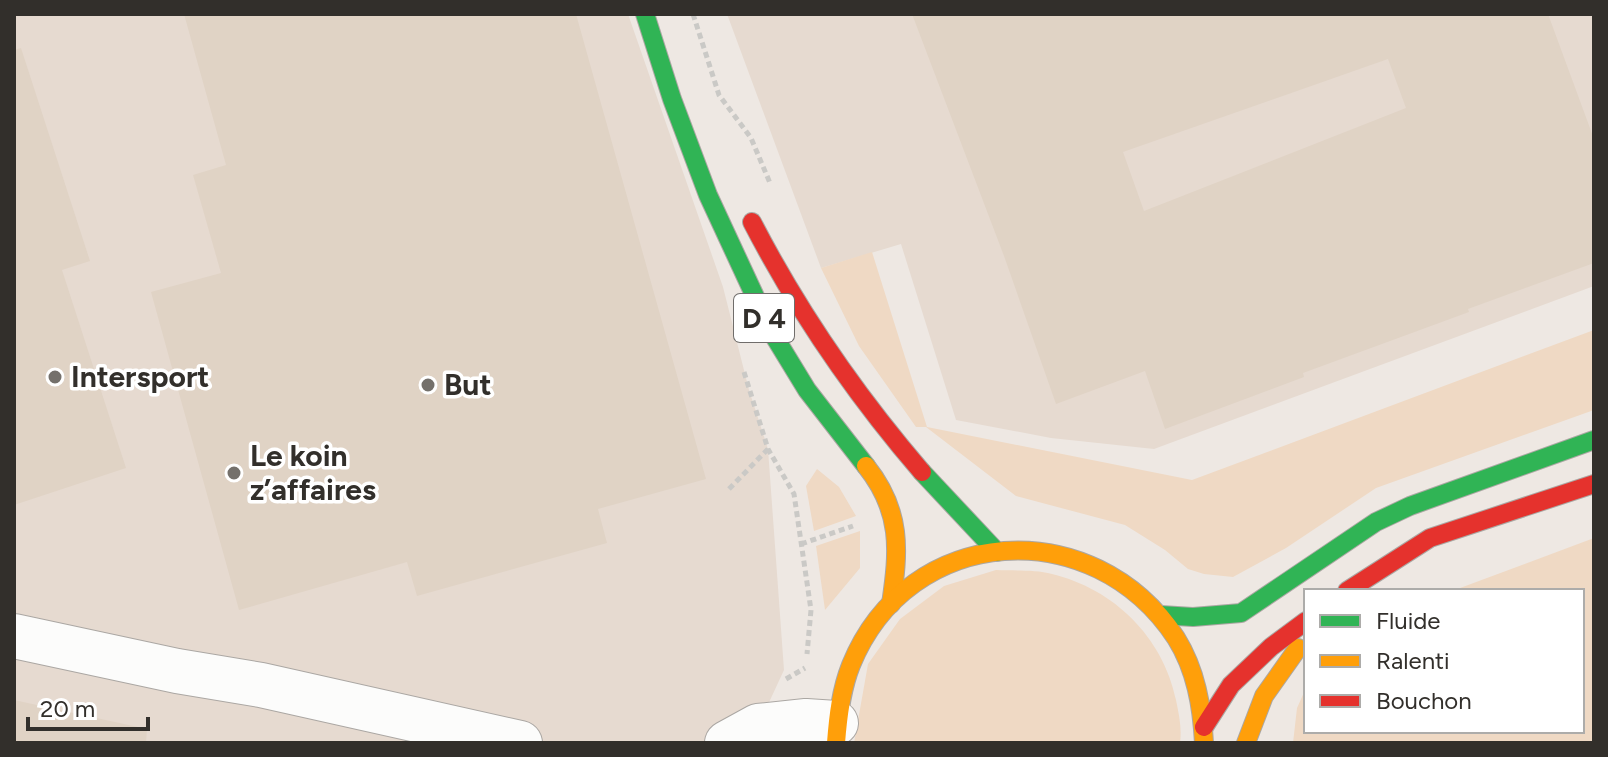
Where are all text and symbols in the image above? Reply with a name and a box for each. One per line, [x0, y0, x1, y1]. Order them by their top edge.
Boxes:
road number: D 4 [734, 294, 794, 342]
place label: Intersport [71, 358, 209, 395]
place label: But [444, 366, 491, 403]
marker: Intersport [46, 368, 64, 386]
marker: But [419, 376, 437, 394]
place label: Le koin z’affaires [250, 437, 376, 508]
marker: Le koin z’affaires [225, 464, 243, 482]
legend [1304, 589, 1584, 733]
text: Fluide [1376, 606, 1440, 635]
text: Ralenti [1376, 646, 1450, 675]
scale bar [28, 681, 148, 731]
text: Bouchon [1376, 686, 1472, 715]
text: 20 m [40, 694, 95, 723]

